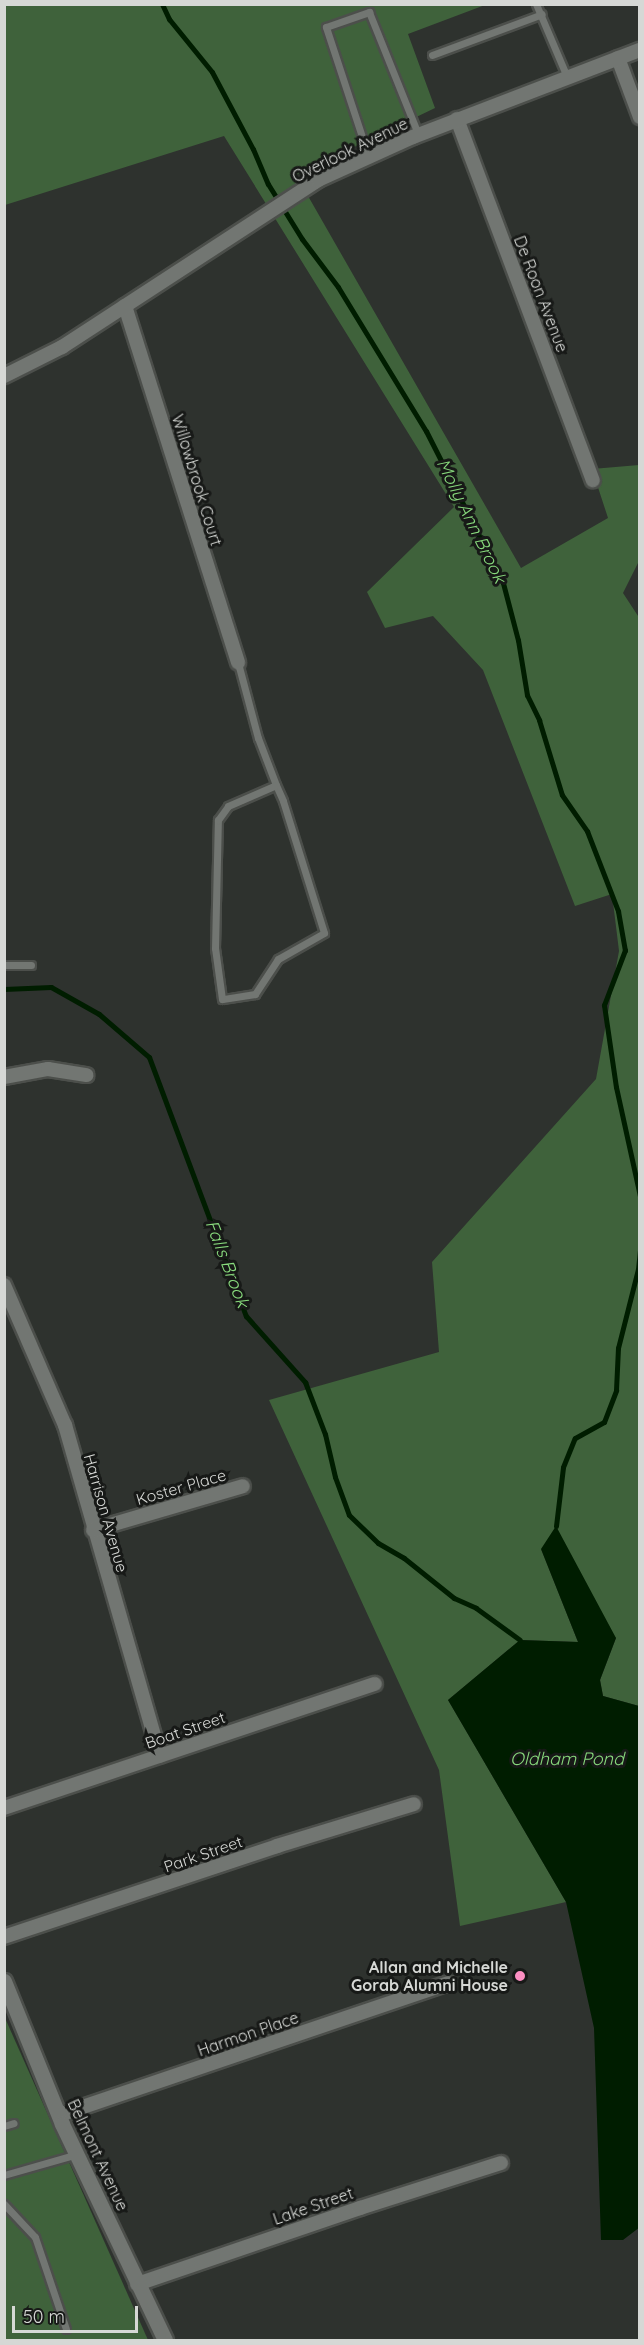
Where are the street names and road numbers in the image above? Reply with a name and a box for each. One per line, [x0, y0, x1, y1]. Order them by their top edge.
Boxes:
street label: Overlook Avenue [289, 114, 411, 186]
street label: De Roon Avenue [510, 233, 572, 355]
street label: Willowbrook Court [168, 412, 226, 548]
street label: Harrison Avenue [80, 1451, 132, 1575]
street label: Koster Place [134, 1465, 228, 1509]
street label: Boat Street [143, 1707, 227, 1753]
street label: Park Street [161, 1832, 245, 1876]
street label: Harmon Place [195, 2008, 301, 2060]
street label: Belmont Avenue [64, 2096, 132, 2214]
street label: Lake Street [270, 2183, 356, 2229]

